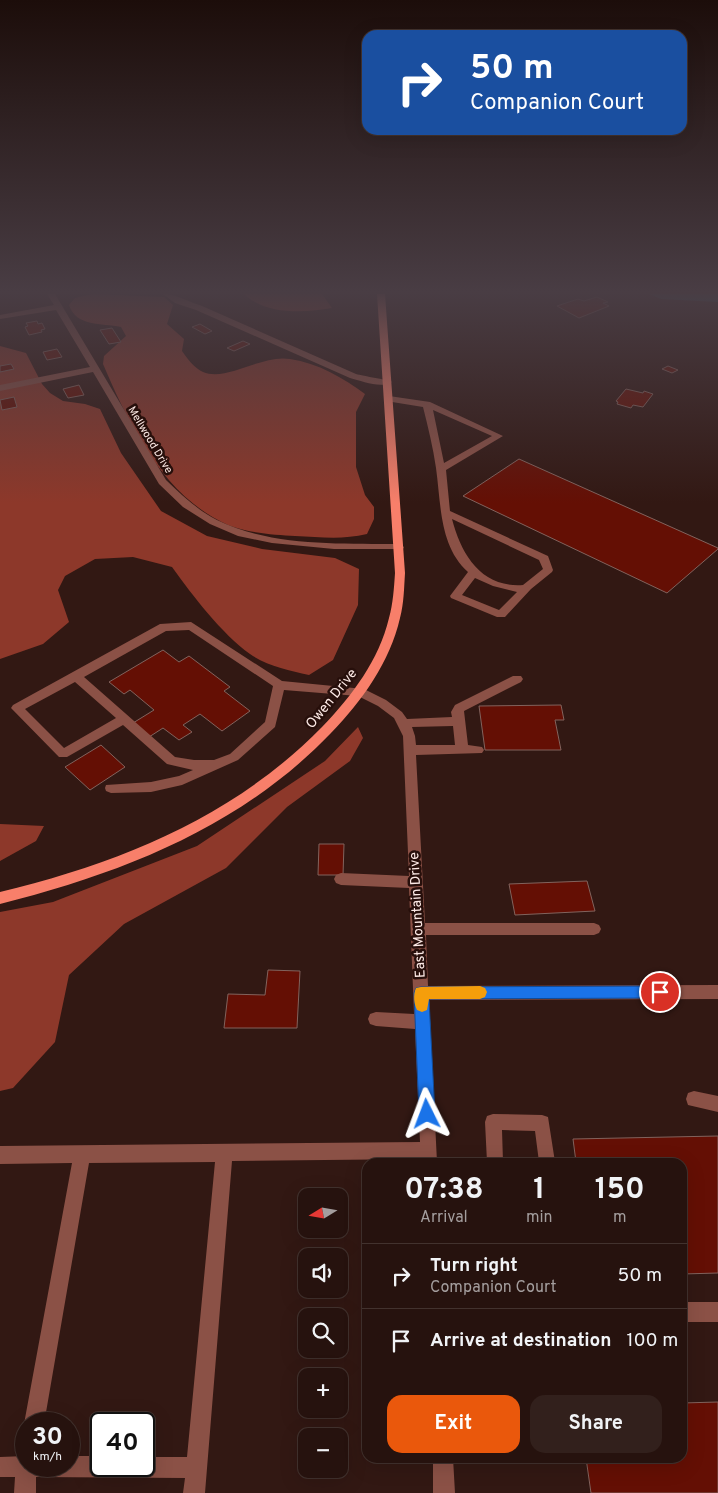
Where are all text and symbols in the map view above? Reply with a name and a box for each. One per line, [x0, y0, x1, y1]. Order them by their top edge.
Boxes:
text: 50 m [470, 47, 554, 91]
icon: right [387, 50, 452, 115]
text: Companion Court [470, 90, 644, 117]
street label: Mellwood Drive [124, 404, 176, 476]
street label: Owen Drive [303, 666, 361, 732]
street label: East Mountain Drive [406, 852, 430, 978]
pin [639, 971, 681, 1013]
icon: arrive [646, 978, 674, 1006]
position arrow [400, 1087, 452, 1139]
text: 07:38 [404, 1172, 484, 1209]
text: 1 [533, 1172, 545, 1209]
text: 150 [595, 1172, 645, 1209]
north arrow [298, 1188, 348, 1238]
map controls [298, 1188, 348, 1478]
text: Arrival [420, 1208, 468, 1228]
text: min [526, 1208, 553, 1228]
text: m [613, 1208, 627, 1228]
button: sound [298, 1248, 348, 1298]
text: Turn right [430, 1254, 518, 1278]
icon: right [387, 1262, 415, 1290]
text: 50 m [617, 1264, 662, 1288]
text: Companion Court [430, 1278, 557, 1298]
button: search [298, 1308, 348, 1358]
icon: arrive [387, 1327, 415, 1355]
text: Arrive at destination [430, 1329, 611, 1353]
text: 100 m [626, 1329, 678, 1353]
button: + [298, 1368, 348, 1418]
button: Exit [387, 1395, 520, 1453]
button: Share [530, 1395, 662, 1453]
speed limit sign: 40 [90, 1412, 155, 1477]
text: 30 [32, 1422, 63, 1454]
button: − [298, 1428, 348, 1478]
text: km/h [33, 1449, 62, 1465]

